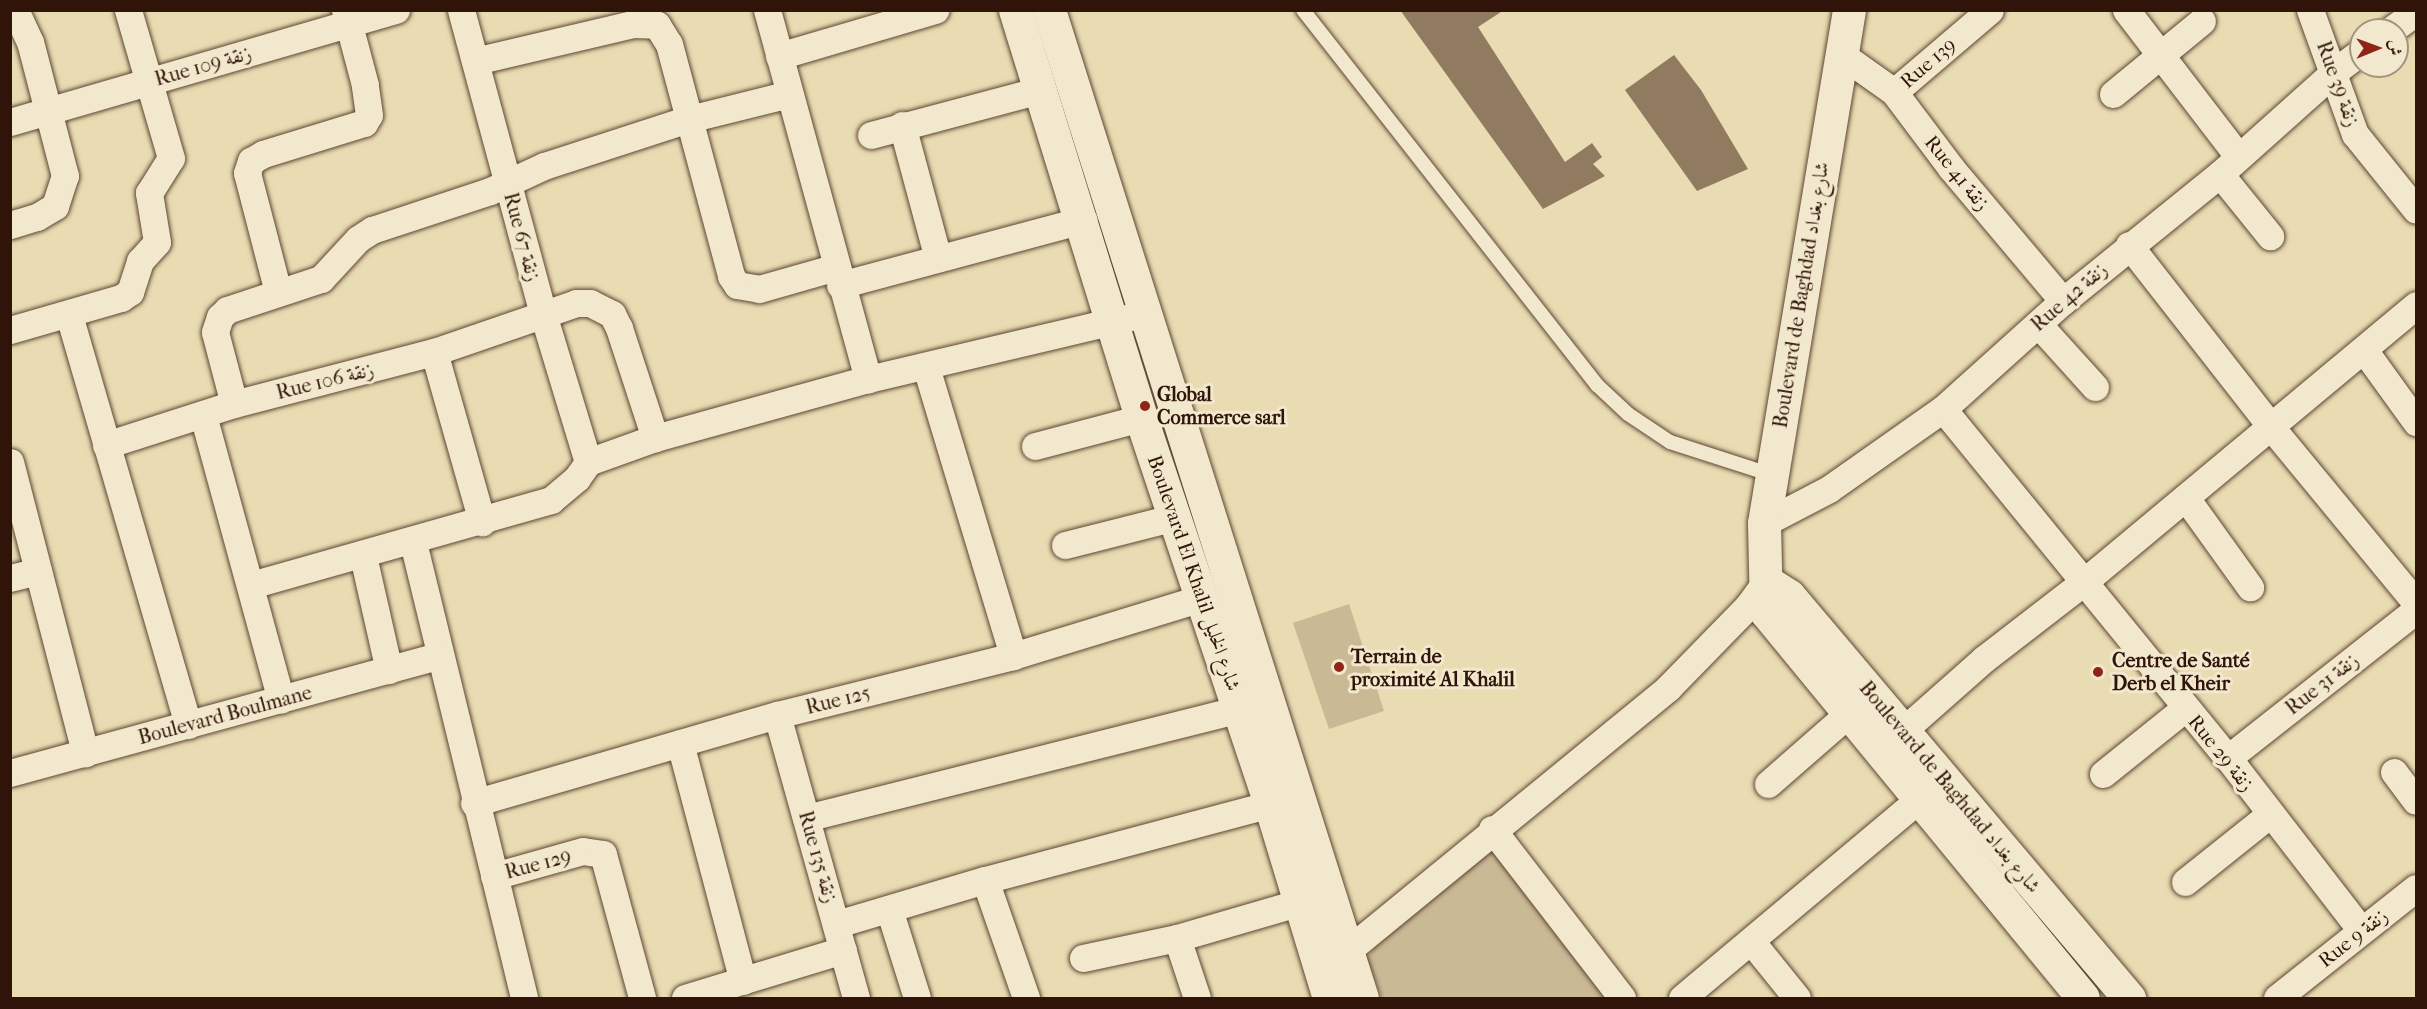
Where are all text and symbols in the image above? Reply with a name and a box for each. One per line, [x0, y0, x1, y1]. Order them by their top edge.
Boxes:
north arrow [2349, 18, 2409, 78]
street label: Rue 139 [1895, 32, 1961, 94]
street label: Rue 39 زنقة [2311, 38, 2365, 130]
text: ش [2386, 40, 2405, 56]
street label: Rue 109 زنقة [152, 41, 254, 91]
street label: Rue 41 زنقة [1919, 131, 1995, 215]
street label: Boulevard de Baghdad شارع بغداد [1768, 160, 1834, 430]
street label: Rue 67 زنقة [499, 190, 545, 284]
street label: Rue 42 زنقة [2026, 257, 2112, 337]
street label: Rue 106 زنقة [274, 357, 376, 405]
place label: Global Commerce sarl [1157, 382, 1286, 429]
marker: Global Commerce sarl [1138, 399, 1152, 413]
street label: Boulevard El Khalil شارع الخليل [1142, 452, 1246, 694]
place label: Terrain de proximité Al Khalil [1351, 644, 1515, 691]
place label: Centre de Santé Derb el Kheir [2112, 648, 2250, 695]
street label: Rue 31 زنقة [2281, 648, 2363, 720]
marker: Terrain de proximité Al Khalil [1332, 660, 1346, 674]
marker: Centre de Santé Derb el Kheir [2089, 663, 2107, 681]
street label: Boulevard de Baghdad شارع بغداد [1854, 676, 2046, 898]
street label: Boulevard Boulmane [135, 680, 315, 750]
street label: Rue 125 [803, 680, 873, 720]
street label: Rue 29 زنقة [2183, 710, 2259, 796]
street label: Rue 135 زنقة [793, 808, 843, 906]
street label: Rue 129 [502, 844, 574, 884]
street label: Rue 9 زنقة [2314, 904, 2392, 972]

